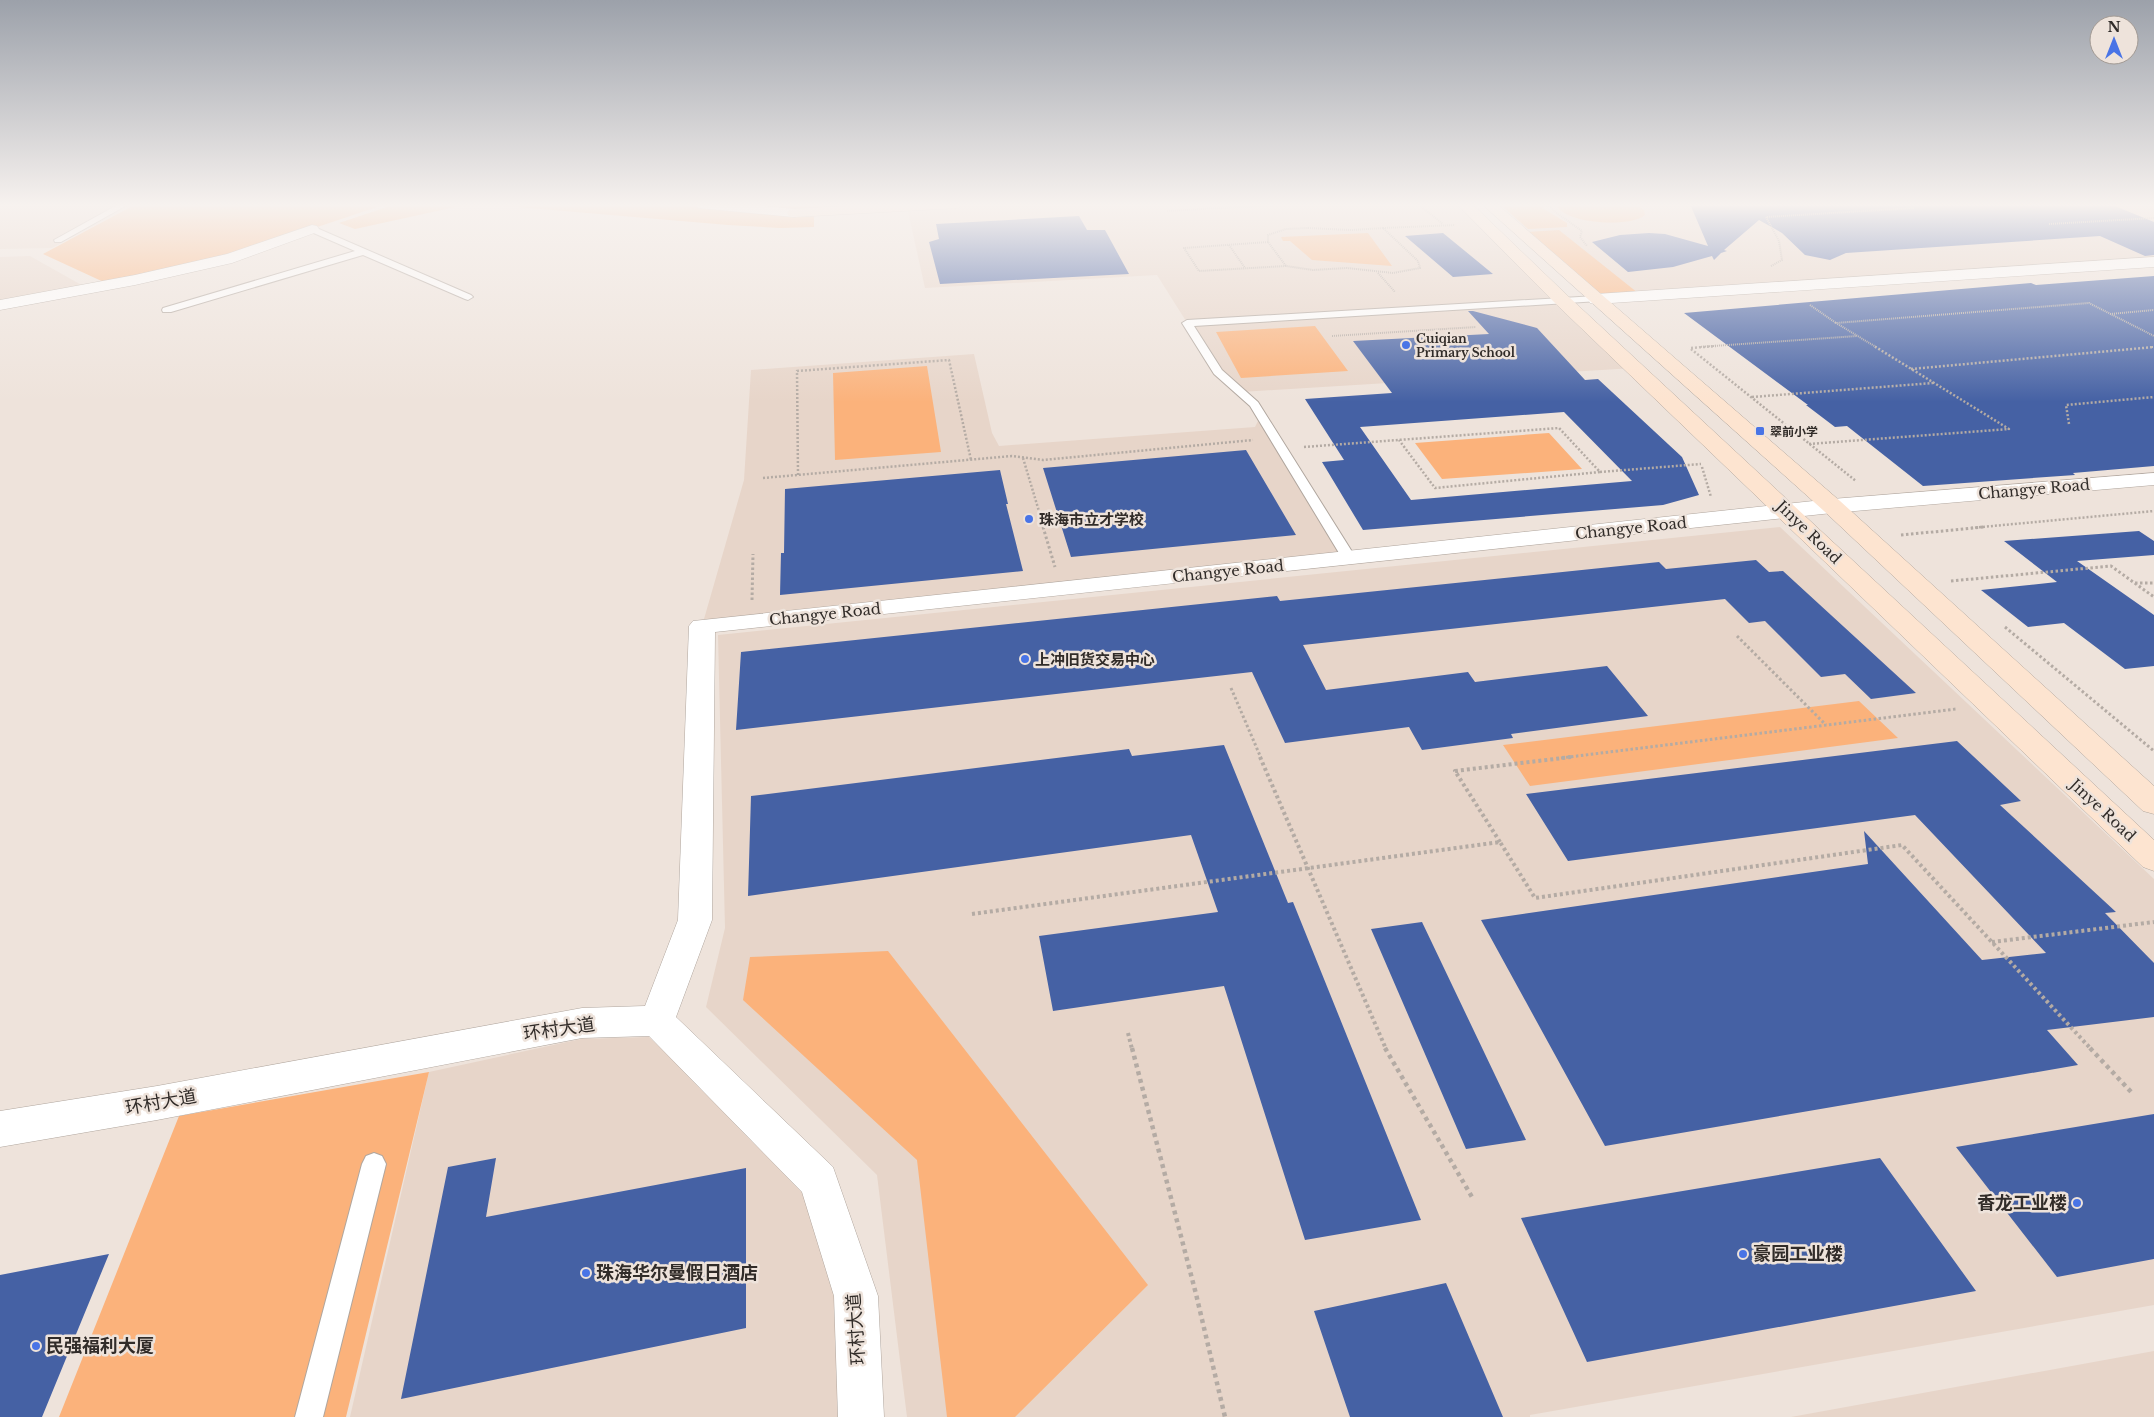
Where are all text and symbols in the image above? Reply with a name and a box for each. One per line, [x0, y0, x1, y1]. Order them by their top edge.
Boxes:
north arrow [2089, 15, 2139, 65]
text: N [2107, 18, 2121, 36]
place label: Cuiqian Primary School [1416, 331, 1516, 360]
marker: Cuiqian Primary School [1400, 339, 1412, 351]
place label: 翠前小学 [1770, 424, 1818, 439]
marker: 翠前小学 [1754, 425, 1766, 437]
street label: Changye Road [1977, 475, 2091, 503]
street label: Jinye Road [1771, 495, 1845, 568]
place label: 珠海市立才学校 [1039, 510, 1144, 529]
marker: 珠海市立才学校 [1023, 513, 1035, 525]
street label: Changye Road [1574, 513, 1688, 543]
street label: Changye Road [1171, 556, 1285, 586]
street label: Changye Road [768, 599, 882, 629]
place label: 上冲旧货交易中心 [1035, 650, 1155, 669]
marker: 上冲旧货交易中心 [1019, 653, 1031, 665]
street label: Jinye Road [2065, 773, 2140, 845]
street label: 环村大道 [522, 1013, 596, 1045]
street label: 环村大道 [124, 1085, 198, 1119]
place label: 香龙工业楼 [1977, 1192, 2067, 1214]
marker: 香龙工业楼 [2071, 1197, 2083, 1209]
place label: 豪园工业楼 [1753, 1243, 1843, 1265]
marker: 豪园工业楼 [1737, 1248, 1749, 1260]
place label: 珠海华尔曼假日酒店 [596, 1262, 758, 1284]
marker: 珠海华尔曼假日酒店 [580, 1267, 592, 1279]
street label: 环村大道 [843, 1292, 869, 1366]
place label: 民强福利大厦 [46, 1335, 154, 1357]
marker: 民强福利大厦 [30, 1340, 42, 1352]

